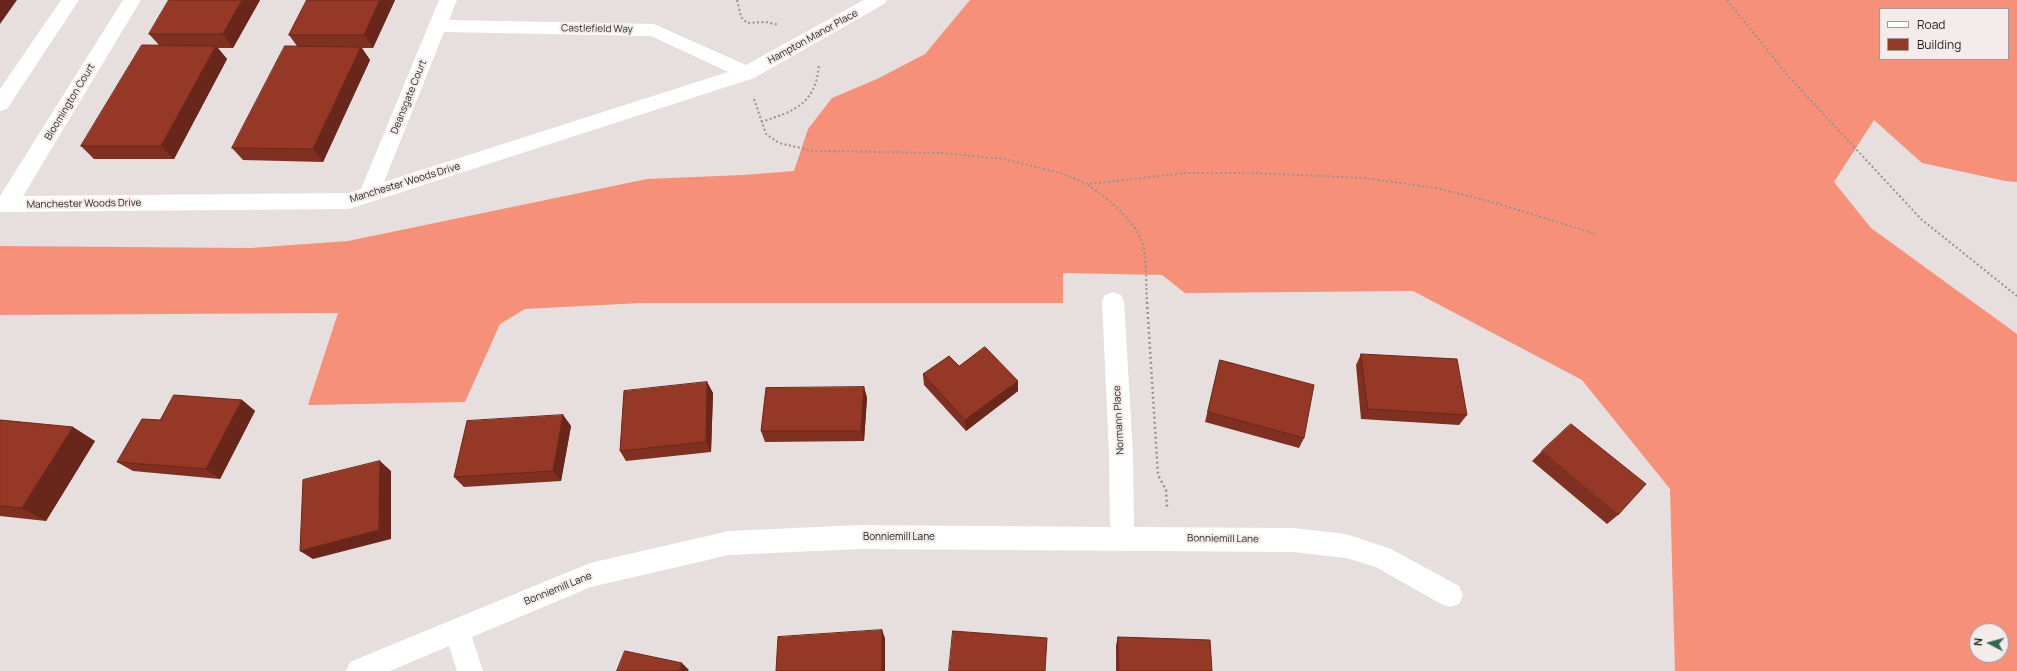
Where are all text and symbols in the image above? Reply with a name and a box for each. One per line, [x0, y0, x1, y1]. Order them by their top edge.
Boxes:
street label: Hampton Manor Place [766, 7, 860, 67]
legend [1879, 8, 2009, 60]
text: Road [1917, 16, 1945, 33]
street label: Castlefield Way [561, 22, 633, 36]
text: Building [1917, 36, 1961, 53]
street label: Deansgate Court [389, 58, 429, 136]
street label: Bloomington Court [42, 62, 98, 142]
street label: Manchester Woods Drive [348, 160, 462, 206]
street label: Manchester Woods Drive [26, 197, 142, 211]
street label: Normann Place [1111, 385, 1127, 455]
street label: Bonniemill Lane [863, 531, 935, 543]
street label: Bonniemill Lane [1187, 532, 1259, 546]
street label: Bonniemill Lane [522, 570, 594, 608]
north arrow [1969, 623, 2009, 663]
text: N [1970, 637, 1985, 647]

